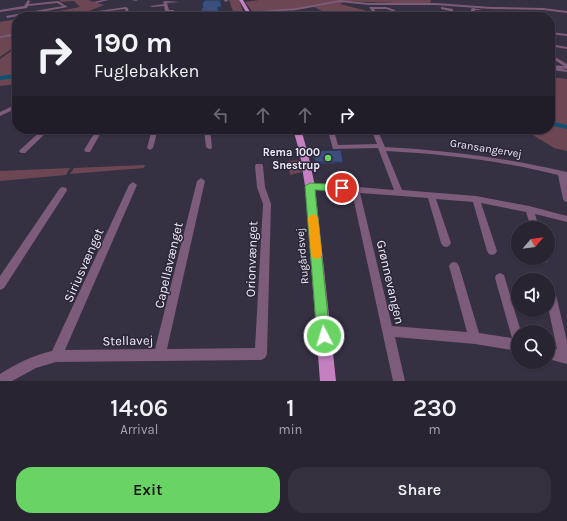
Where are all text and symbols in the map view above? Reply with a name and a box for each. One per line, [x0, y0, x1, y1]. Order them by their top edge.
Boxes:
text: 190 m [94, 26, 172, 59]
icon: right [28, 28, 80, 80]
text: Fuglebakken [94, 60, 199, 82]
icon: left [210, 104, 232, 126]
icon: ahead [252, 104, 274, 126]
icon: ahead [294, 104, 316, 126]
icon: right [336, 104, 358, 126]
street label: Gransangervej [449, 136, 523, 161]
place label: Rema 1000 Snestrup [263, 146, 320, 172]
marker: Rema 1000 Snestrup [323, 153, 333, 163]
pin [325, 171, 359, 205]
icon: arrive [331, 177, 353, 199]
street label: Capellavænget [151, 220, 186, 310]
street label: Orionvænget [243, 221, 260, 297]
north arrow [511, 221, 555, 265]
map controls [511, 221, 555, 369]
street label: Siriusvænget [60, 226, 106, 304]
street label: Rugårdsvej [294, 227, 311, 285]
street label: Grønnevangen [374, 239, 407, 326]
button: sound [511, 273, 555, 317]
position arrow [303, 315, 345, 357]
button: search [511, 325, 555, 369]
street label: Stellavej [102, 333, 154, 348]
text: 14:06 [110, 394, 168, 422]
text: 1 [286, 394, 295, 422]
text: 230 [413, 394, 457, 422]
text: Arrival [120, 422, 158, 437]
text: min [278, 422, 302, 437]
text: m [429, 422, 441, 437]
button: Exit [16, 467, 280, 513]
button: Share [288, 467, 551, 513]

